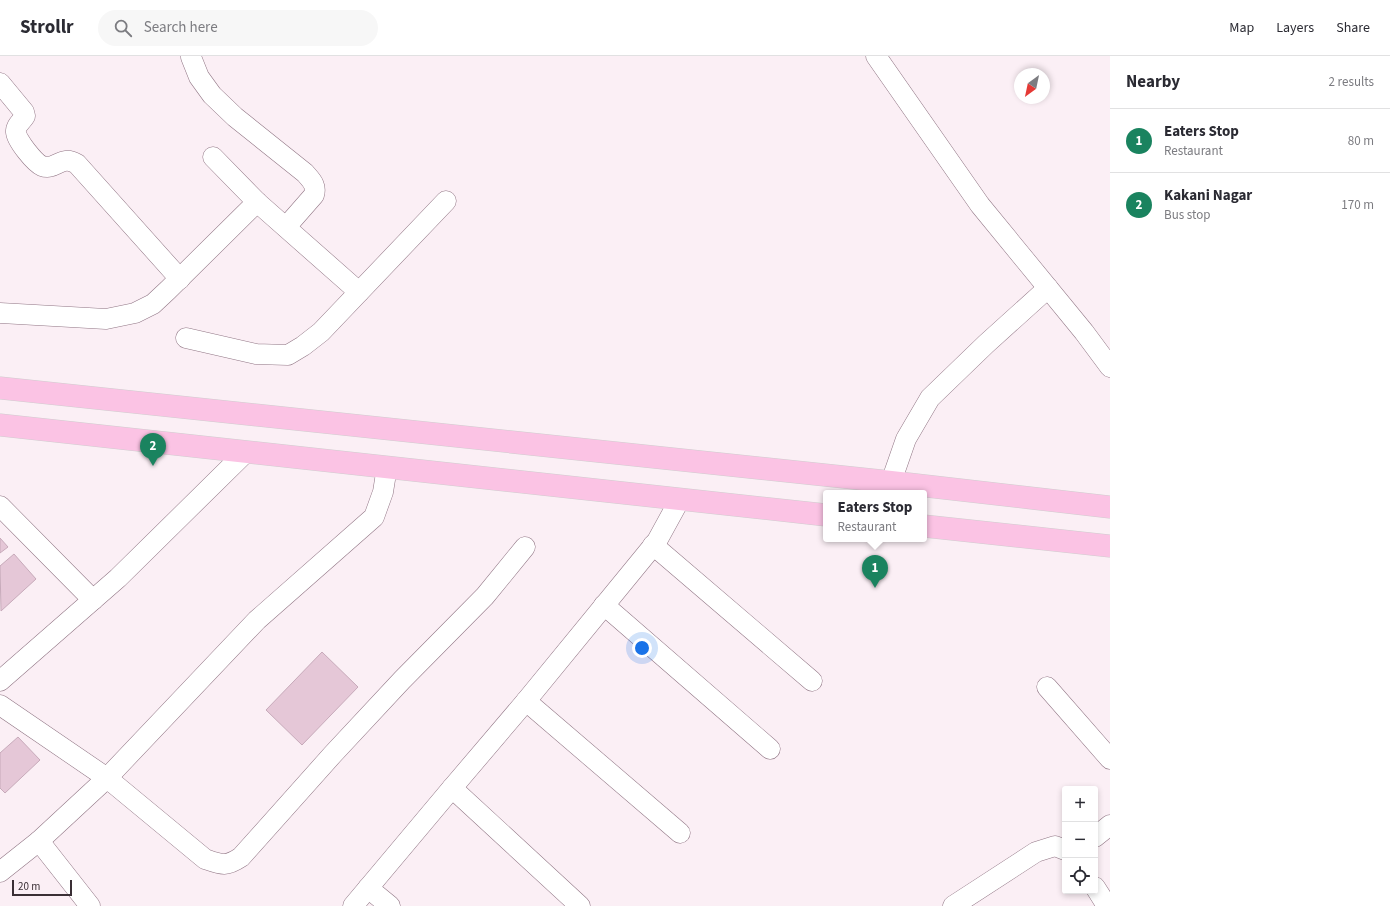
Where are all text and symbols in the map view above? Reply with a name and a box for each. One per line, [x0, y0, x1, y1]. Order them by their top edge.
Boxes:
search box [98, 10, 378, 46]
text: Strollr [20, 14, 74, 41]
icon: search [112, 17, 134, 39]
text: Search here [144, 17, 218, 38]
text: Map [1229, 18, 1254, 38]
text: Layers [1276, 18, 1314, 38]
text: Share [1336, 18, 1370, 38]
north arrow [1014, 68, 1050, 104]
text: Nearby [1126, 70, 1180, 94]
text: 2 results [1329, 73, 1374, 91]
text: Eaters Stop [1164, 121, 1239, 142]
text: 1 [1136, 132, 1142, 150]
text: 80 m [1348, 132, 1374, 150]
text: Restaurant [1164, 142, 1223, 160]
text: Kakani Nagar [1164, 185, 1252, 206]
text: 2 [1136, 196, 1142, 214]
text: 170 m [1341, 196, 1374, 214]
text: Bus stop [1164, 206, 1210, 224]
pin: 2 [140, 433, 166, 466]
popup [823, 490, 927, 542]
text: Eaters Stop [838, 497, 912, 518]
text: Restaurant [838, 518, 896, 536]
pin: 1 [862, 555, 888, 588]
your location [632, 638, 652, 658]
map controls [1062, 786, 1098, 894]
button: + [1062, 786, 1098, 822]
button: − [1062, 822, 1098, 858]
button: locate [1062, 858, 1098, 894]
scale bar [12, 878, 72, 897]
text: 20 m [18, 879, 40, 894]

